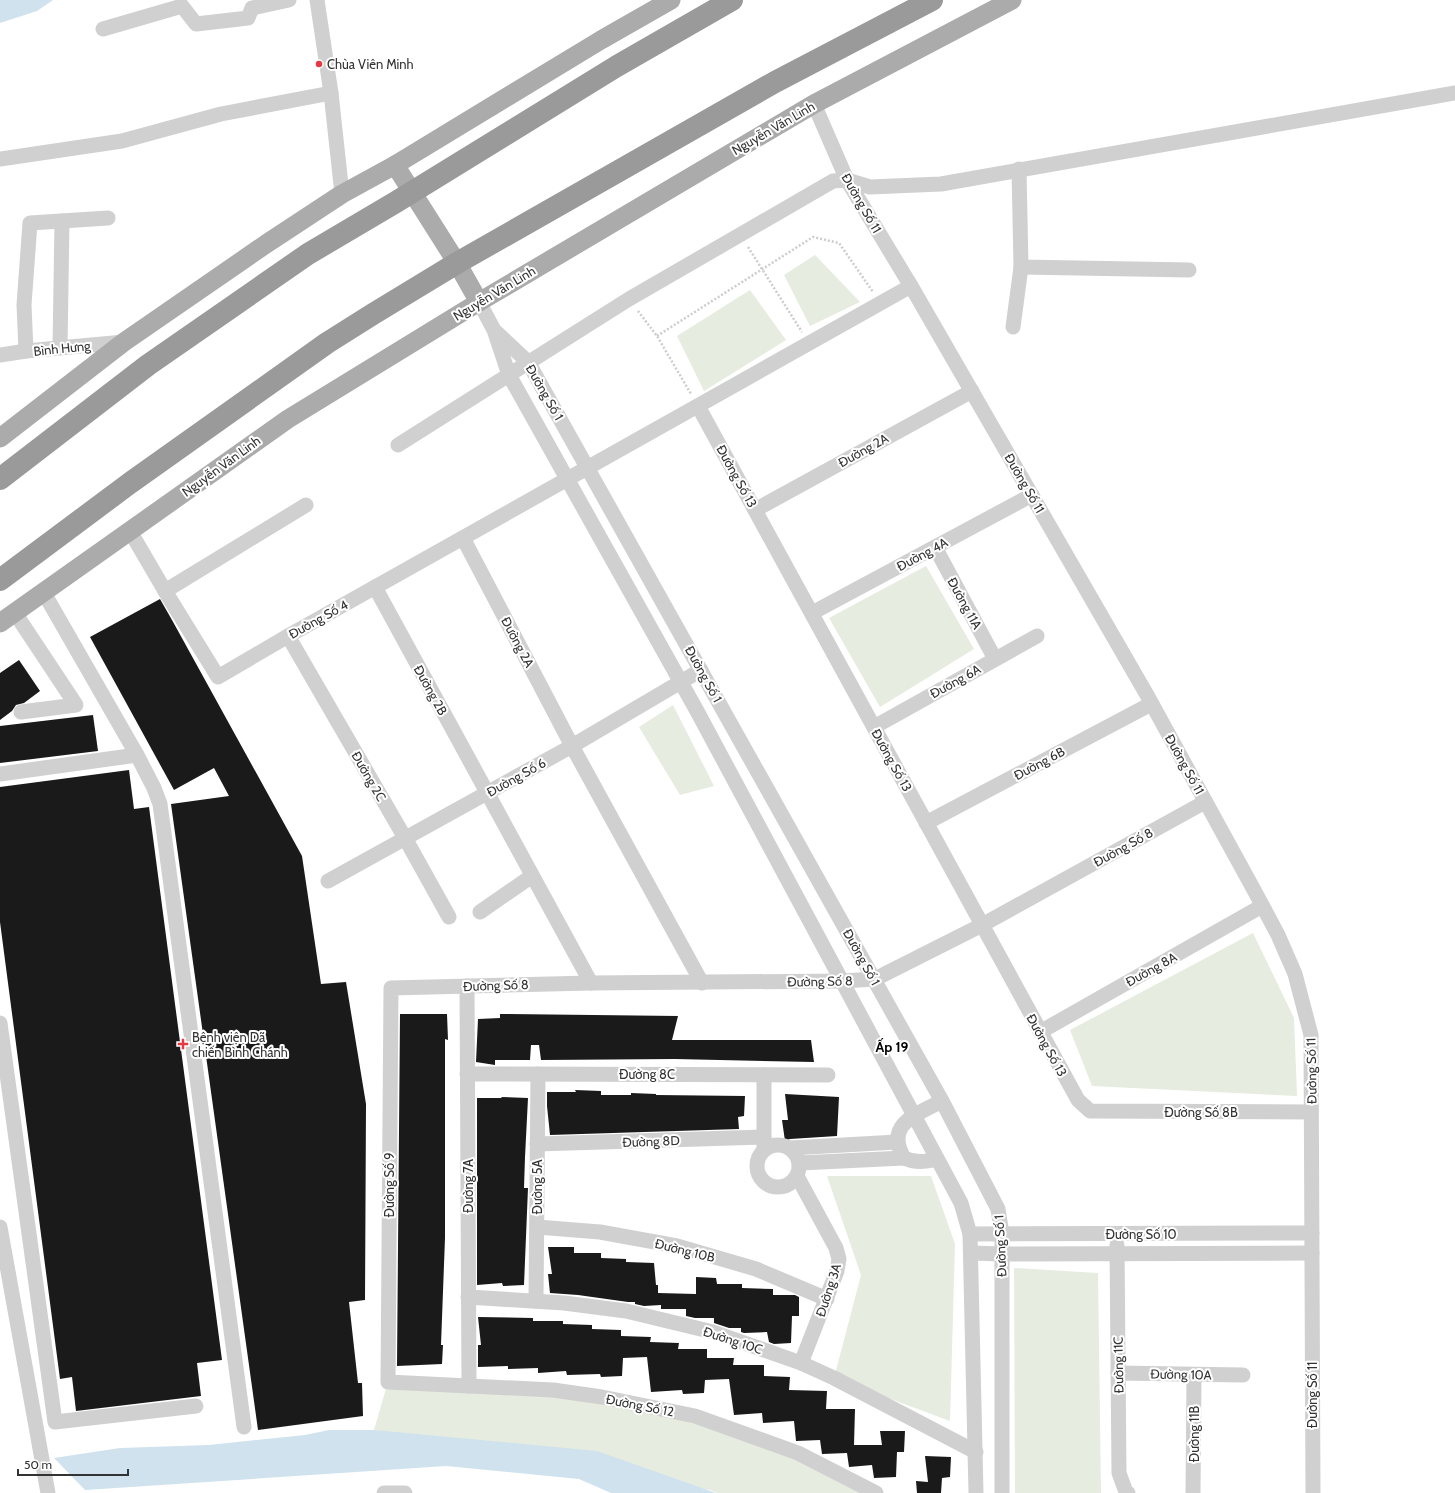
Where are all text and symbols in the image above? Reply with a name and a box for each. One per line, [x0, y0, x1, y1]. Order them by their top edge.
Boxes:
place label: Chùa Viên Minh [327, 56, 414, 72]
marker: Chùa Viên Minh [314, 59, 324, 69]
street label: Nguyễn Văn Linh [729, 98, 817, 158]
street label: Đường Số 11 [839, 170, 885, 236]
street label: Nguyễn Văn Linh [450, 262, 538, 324]
street label: Bình Hưng [33, 337, 92, 359]
street label: Đường Số 1 [523, 361, 567, 423]
street label: Đường 2A [835, 430, 891, 470]
street label: Nguyễn Văn Linh [179, 432, 263, 500]
street label: Đường Số 13 [713, 442, 761, 510]
street label: Đường Số 11 [1002, 450, 1048, 516]
street label: Đường 4A [894, 534, 950, 574]
street label: Đường 11A [944, 574, 986, 632]
street label: Đường Số 4 [286, 596, 351, 642]
street label: Đường 2A [498, 614, 538, 670]
street label: Đường Số 1 [682, 643, 726, 705]
street label: Đường 6A [927, 661, 983, 701]
street label: Đường 2B [411, 662, 451, 718]
street label: Đường Số 13 [868, 726, 916, 794]
street label: Đường Số 11 [1162, 731, 1208, 797]
street label: Đường 6B [1011, 743, 1067, 783]
street label: Đường 2C [348, 748, 390, 804]
street label: Đường Số 6 [484, 754, 548, 800]
street label: Đường Số 8 [1090, 824, 1156, 870]
street label: Đường Số 1 [840, 926, 884, 988]
street label: Đường 8A [1123, 948, 1179, 990]
street label: Đường Số 8 [787, 972, 853, 990]
street label: Đường Số 8 [463, 976, 529, 994]
street label: Đường Số 13 [1023, 1011, 1071, 1079]
place label: Bệnh viện Dã chiến Bình Chánh [192, 1029, 288, 1060]
marker: Bệnh viện Dã chiến Bình Chánh [177, 1038, 189, 1050]
district label: Ấp 19 [876, 1038, 909, 1056]
street label: Đường Số 11 [1302, 1038, 1320, 1104]
street label: Đường 8C [619, 1066, 675, 1082]
street label: Đường Số 8B [1164, 1104, 1238, 1120]
street label: Đường 8D [622, 1132, 680, 1150]
street label: Đường Số 9 [381, 1152, 397, 1218]
street label: Đường 7A [460, 1159, 476, 1213]
street label: Đường 5A [529, 1159, 545, 1215]
street label: Đường Số 1 [990, 1215, 1010, 1277]
street label: Đường Số 10 [1105, 1226, 1177, 1242]
street label: Đường 10B [653, 1235, 717, 1265]
street label: Đường 3A [812, 1261, 844, 1319]
street label: Đường 10C [701, 1323, 765, 1357]
street label: Đường 11C [1110, 1337, 1126, 1393]
street label: Đường Số 11 [1304, 1362, 1320, 1428]
street label: Đường 10A [1150, 1365, 1212, 1383]
street label: Đường Số 12 [605, 1391, 675, 1419]
street label: Đường 11B [1186, 1406, 1202, 1462]
scale bar [18, 1451, 128, 1477]
text: 50 m [24, 1457, 52, 1472]

